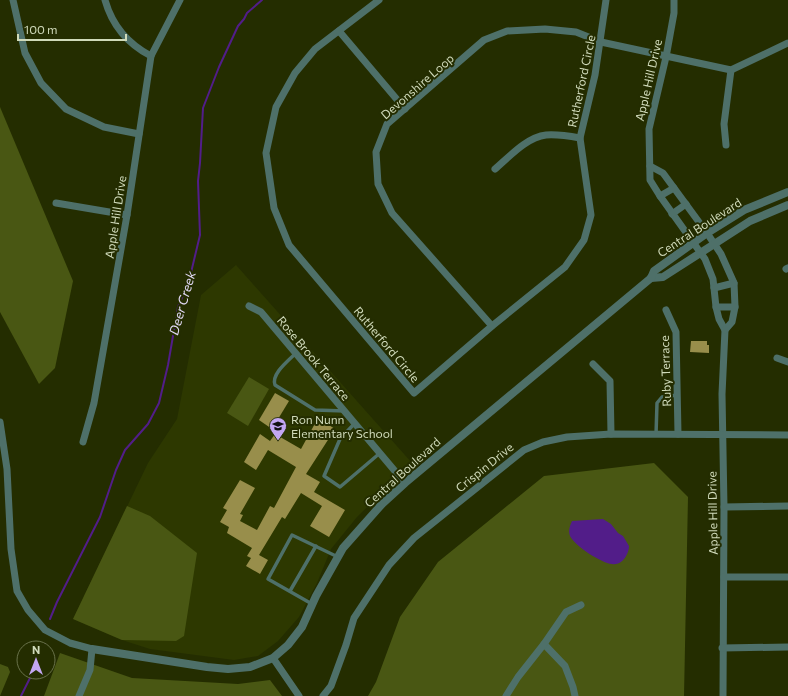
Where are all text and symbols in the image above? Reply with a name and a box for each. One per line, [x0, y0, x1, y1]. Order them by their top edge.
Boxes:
scale bar [18, 16, 126, 42]
text: 100 m [24, 22, 58, 36]
street label: Rutherford Circle [564, 33, 598, 129]
street label: Apple Hill Drive [632, 38, 664, 122]
street label: Devonshire Loop [378, 51, 456, 121]
street label: Apple Hill Drive [102, 175, 128, 259]
street label: Central Boulevard [654, 195, 744, 259]
water label: Deer Creek [165, 268, 199, 337]
street label: Rutherford Circle [351, 303, 423, 385]
street label: Rose Brook Terrace [275, 313, 353, 403]
street label: Ruby Terrace [657, 335, 673, 407]
place label: Ron Nunn Elementary School [291, 412, 393, 440]
school or university icon: Ron Nunn Elementary School [268, 416, 288, 441]
street label: Central Boulevard [361, 434, 443, 510]
street label: Crispin Drive [452, 440, 516, 494]
street label: Apple Hill Drive [704, 471, 720, 555]
north arrow [16, 640, 56, 680]
text: N [32, 643, 40, 656]

